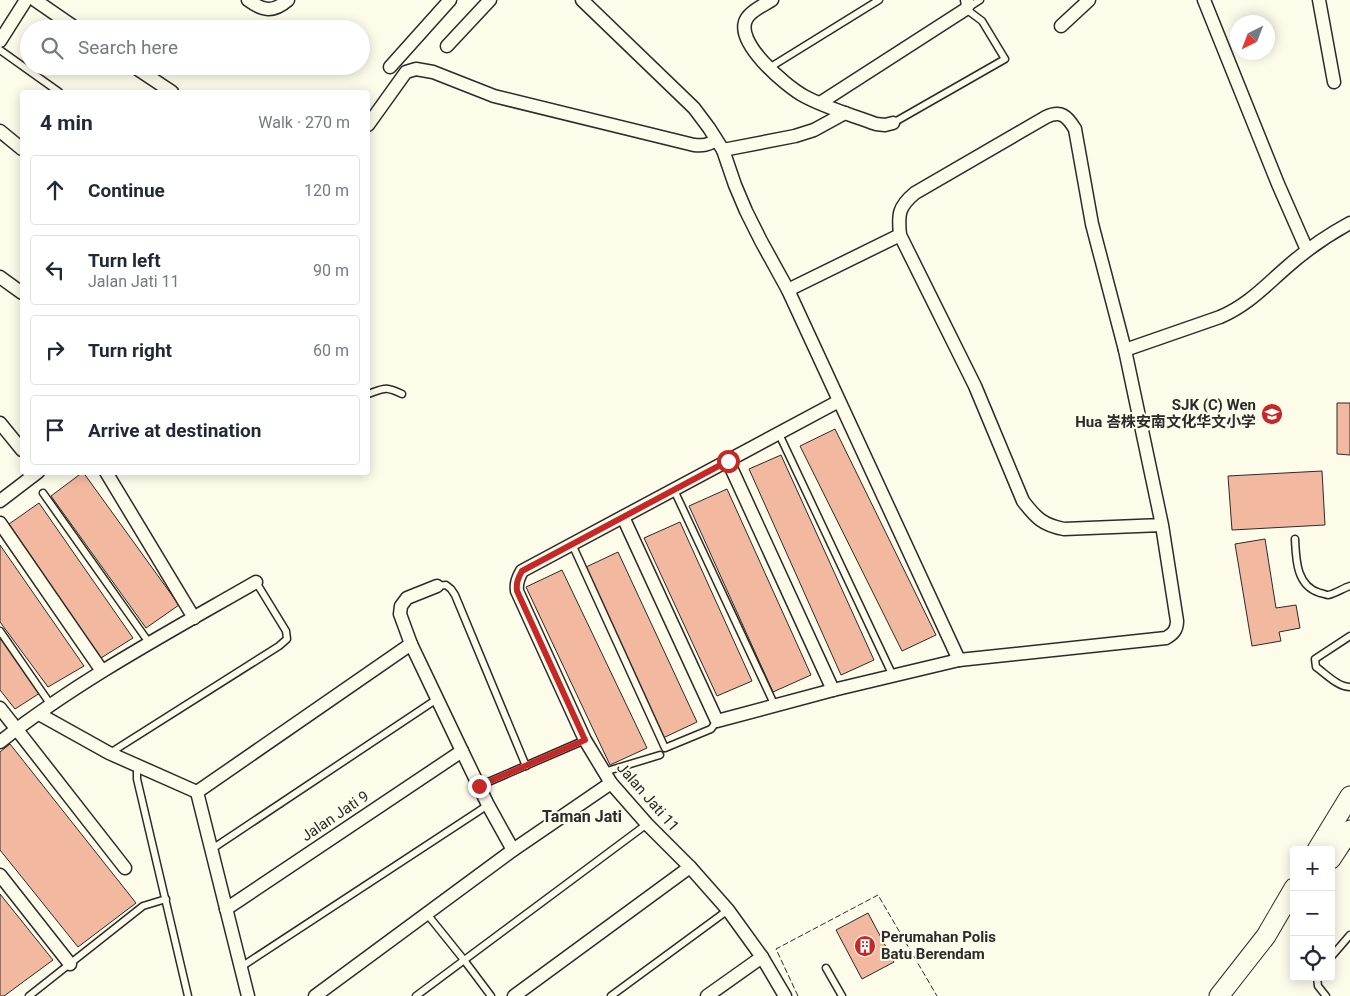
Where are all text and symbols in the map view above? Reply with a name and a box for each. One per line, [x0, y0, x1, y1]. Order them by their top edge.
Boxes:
north arrow [1230, 15, 1275, 60]
search box [20, 20, 370, 75]
icon: search [38, 34, 66, 62]
text: Search here [78, 36, 178, 59]
text: 4 min [40, 111, 93, 135]
text: Walk · 270 m [258, 113, 350, 132]
icon: ahead [41, 176, 69, 204]
text: Continue [88, 179, 165, 202]
text: 120 m [304, 181, 349, 200]
text: Turn left [88, 249, 161, 272]
icon: left [41, 256, 69, 284]
text: 90 m [313, 261, 349, 280]
text: Jalan Jati 11 [88, 272, 180, 291]
icon: right [41, 336, 69, 364]
text: Turn right [88, 339, 172, 362]
text: 60 m [313, 341, 349, 360]
place label: SJK (C) Wen Hua 峇株安南文化华文小学 [1075, 396, 1256, 431]
school or university icon: SJK (C) Wen Hua 峇株安南文化华文小学 [1260, 402, 1284, 426]
icon: arrive [41, 416, 69, 444]
text: Arrive at destination [88, 419, 261, 442]
route start [717, 450, 740, 473]
street label: Jalan Jati 11 [613, 759, 683, 835]
route end [468, 775, 491, 798]
street label: Jalan Jati 9 [298, 787, 372, 845]
district label: Taman Jati [542, 807, 622, 826]
map controls [1290, 846, 1335, 981]
button: + [1290, 846, 1335, 891]
button: − [1290, 891, 1335, 936]
place label: Perumahan Polis Batu Berendam [881, 928, 996, 963]
building icon: Perumahan Polis Batu Berendam [853, 934, 877, 958]
button: locate [1290, 936, 1335, 981]

